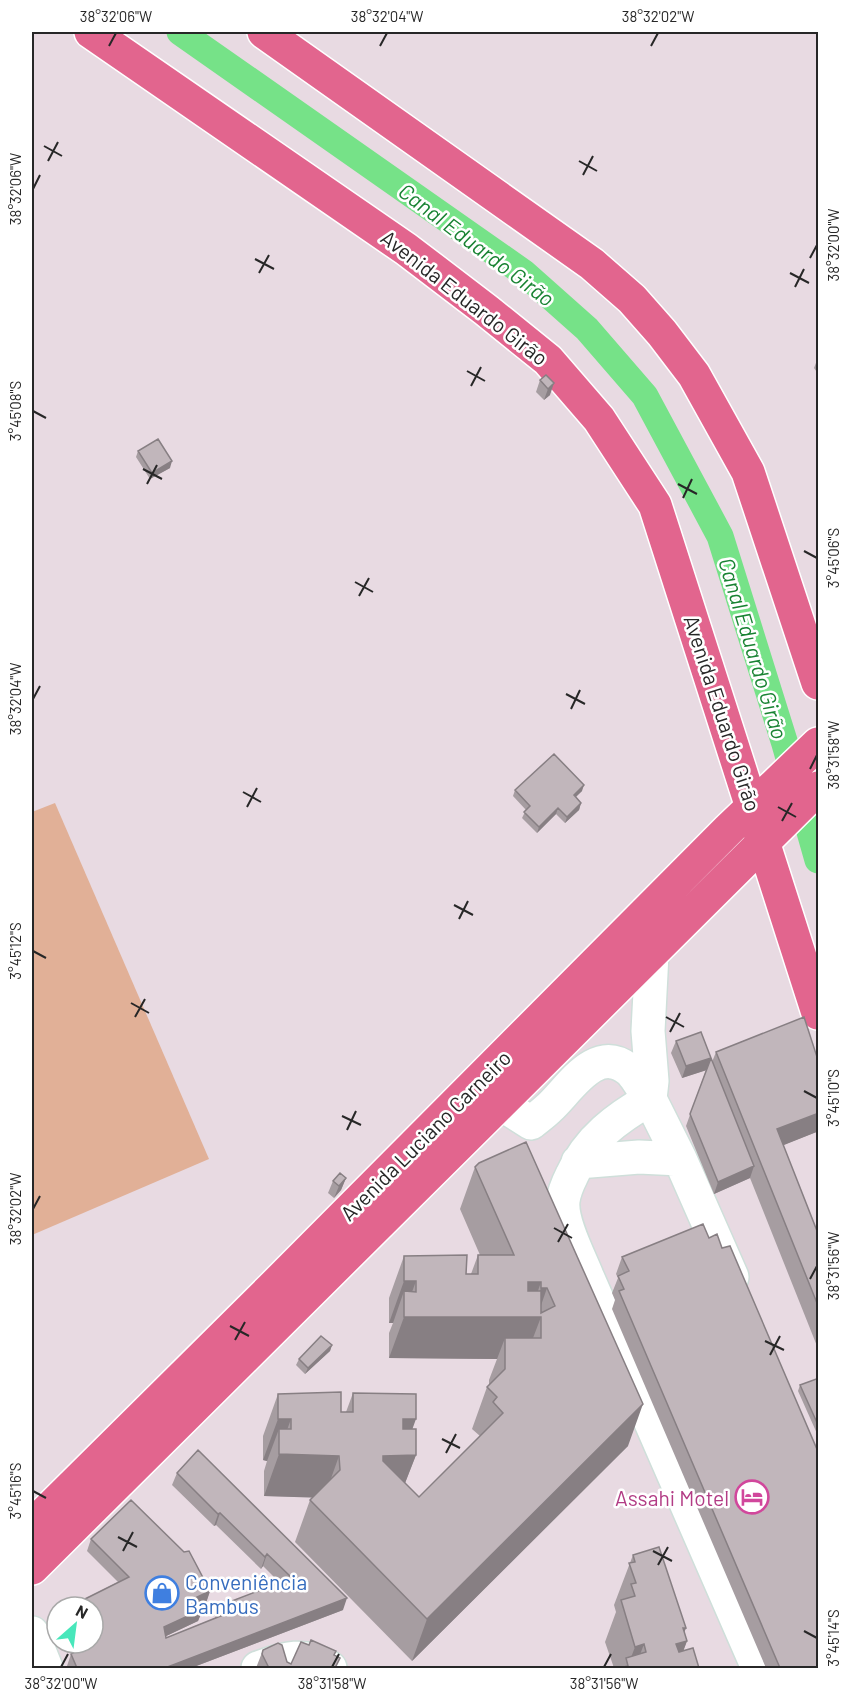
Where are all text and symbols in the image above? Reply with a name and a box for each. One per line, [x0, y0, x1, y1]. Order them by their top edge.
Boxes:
text: 38°32'06"W [80, 7, 152, 25]
text: 38°32'04"W [351, 7, 423, 25]
text: 38°32'02"W [622, 7, 694, 25]
text: 38°32'06"W [6, 153, 24, 225]
water label: Canal Eduardo Girão [394, 177, 560, 311]
text: 38°32'00"W [824, 208, 842, 282]
street label: Avenida Eduardo Girão [377, 224, 553, 370]
text: 3°45'08"S [6, 381, 24, 441]
text: 3°45'06"S [824, 528, 842, 588]
water label: Canal Eduardo Girão [714, 554, 794, 742]
street label: Avenida Eduardo Girão [679, 612, 767, 814]
text: 38°32'04"W [6, 663, 24, 735]
text: 38°31'58"W [824, 721, 842, 789]
text: 3°45'12"S [6, 922, 24, 980]
street label: Avenida Luciano Carneiro [335, 1045, 515, 1225]
text: 3°45'10"S [824, 1069, 842, 1127]
text: 38°32'02"W [6, 1173, 24, 1245]
text: 38°31'56"W [824, 1232, 842, 1300]
text: 3°45'16"S [6, 1462, 24, 1520]
hotel icon: Assahi Motel [734, 1479, 770, 1515]
place label: Assahi Motel [615, 1485, 729, 1510]
place label: Conveniência Bambus [185, 1569, 307, 1618]
shop icon: Conveniência Bambus [144, 1575, 180, 1611]
north arrow [45, 1595, 105, 1655]
text: N [73, 1600, 91, 1622]
text: 3°45'14"S [824, 1609, 842, 1667]
text: 38°32'00"W [24, 1674, 98, 1692]
text: 38°31'58"W [298, 1674, 366, 1692]
text: 38°31'56"W [570, 1674, 638, 1692]

